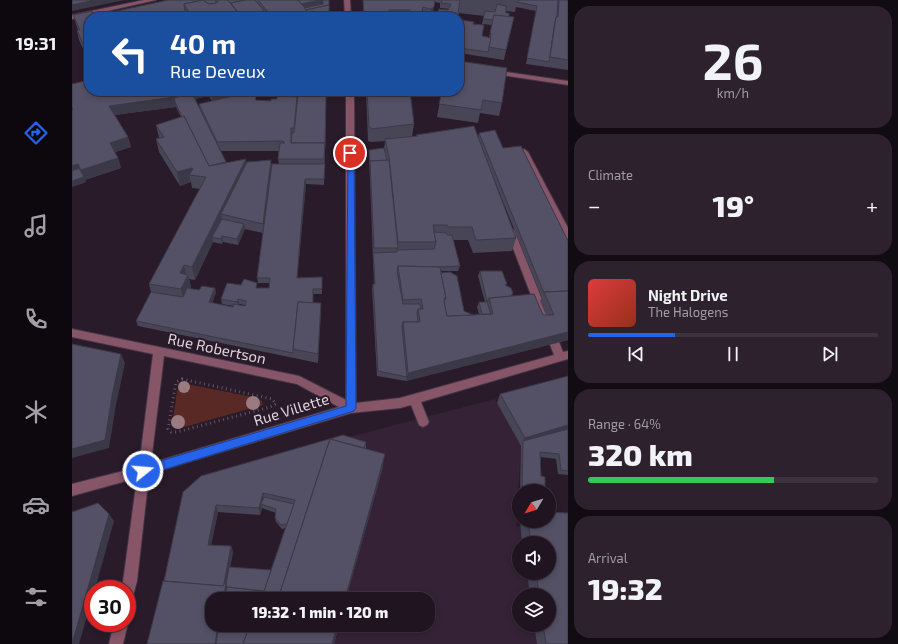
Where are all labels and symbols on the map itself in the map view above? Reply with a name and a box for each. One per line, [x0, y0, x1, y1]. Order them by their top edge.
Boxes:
pin [333, 136, 367, 170]
street label: Rue Robertson [166, 329, 268, 367]
street label: Rue Villette [251, 389, 331, 429]
position arrow [122, 450, 164, 492]
north arrow [512, 484, 556, 528]
speed limit sign: 30 [84, 580, 136, 632]

